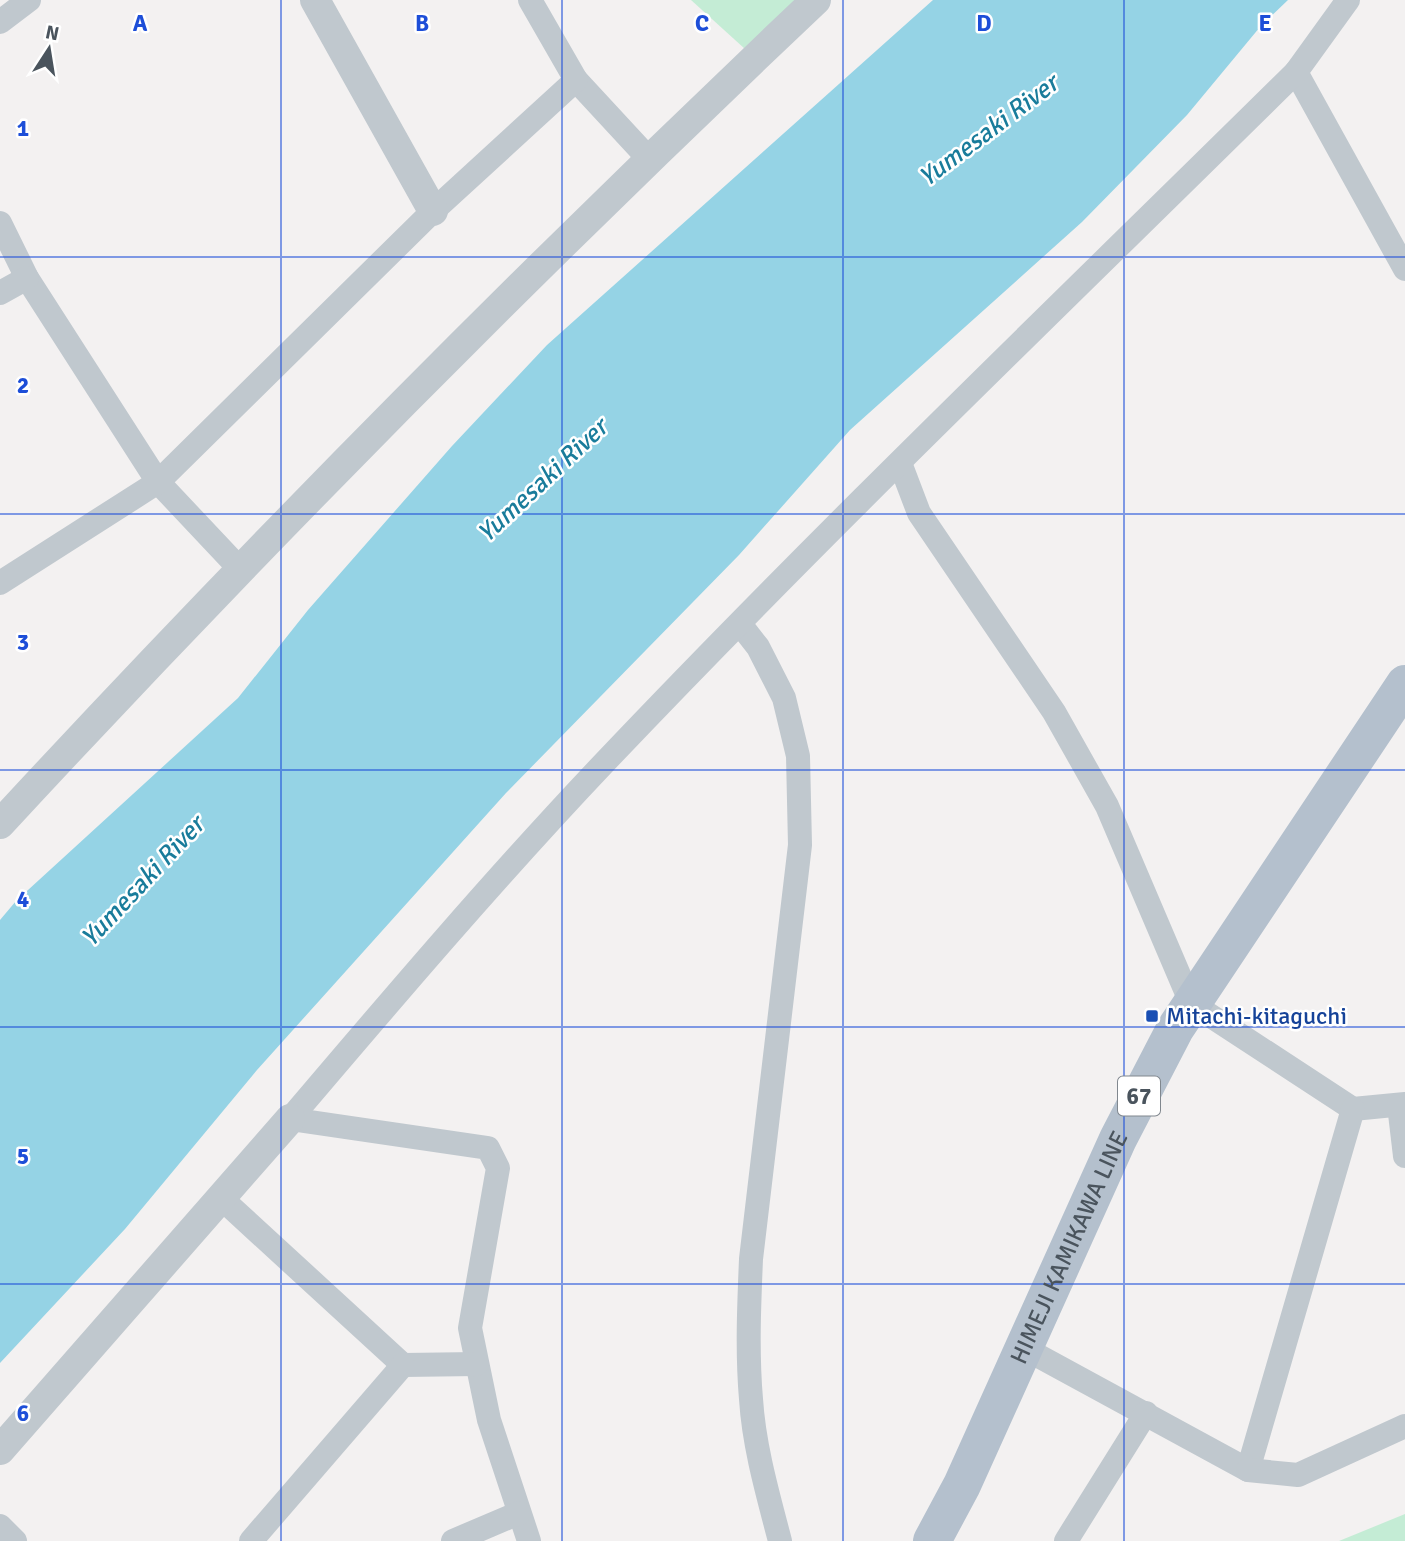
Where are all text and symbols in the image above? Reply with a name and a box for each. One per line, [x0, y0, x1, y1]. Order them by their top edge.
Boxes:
text: A [133, 9, 148, 38]
text: B [415, 9, 429, 38]
text: C [695, 9, 709, 38]
text: D [976, 9, 992, 38]
text: E [1258, 9, 1272, 38]
north arrow [14, 14, 84, 84]
text: N [43, 20, 61, 46]
water label: Yumesaki River [912, 66, 1068, 194]
text: 1 [17, 114, 29, 143]
text: 2 [17, 371, 29, 400]
water label: Yumesaki River [471, 410, 617, 549]
text: 3 [17, 628, 29, 657]
water label: Yumesaki River [74, 807, 214, 954]
text: 4 [17, 885, 29, 914]
place label: Mitachi-kitaguchi [1166, 1001, 1347, 1031]
marker: Mitachi-kitaguchi [1144, 1008, 1160, 1024]
road number: 67 [1118, 1077, 1160, 1116]
street label: HIMEJI KAMIKAWA LINE [1004, 1126, 1135, 1369]
text: 5 [17, 1142, 29, 1171]
text: 6 [17, 1399, 29, 1428]

